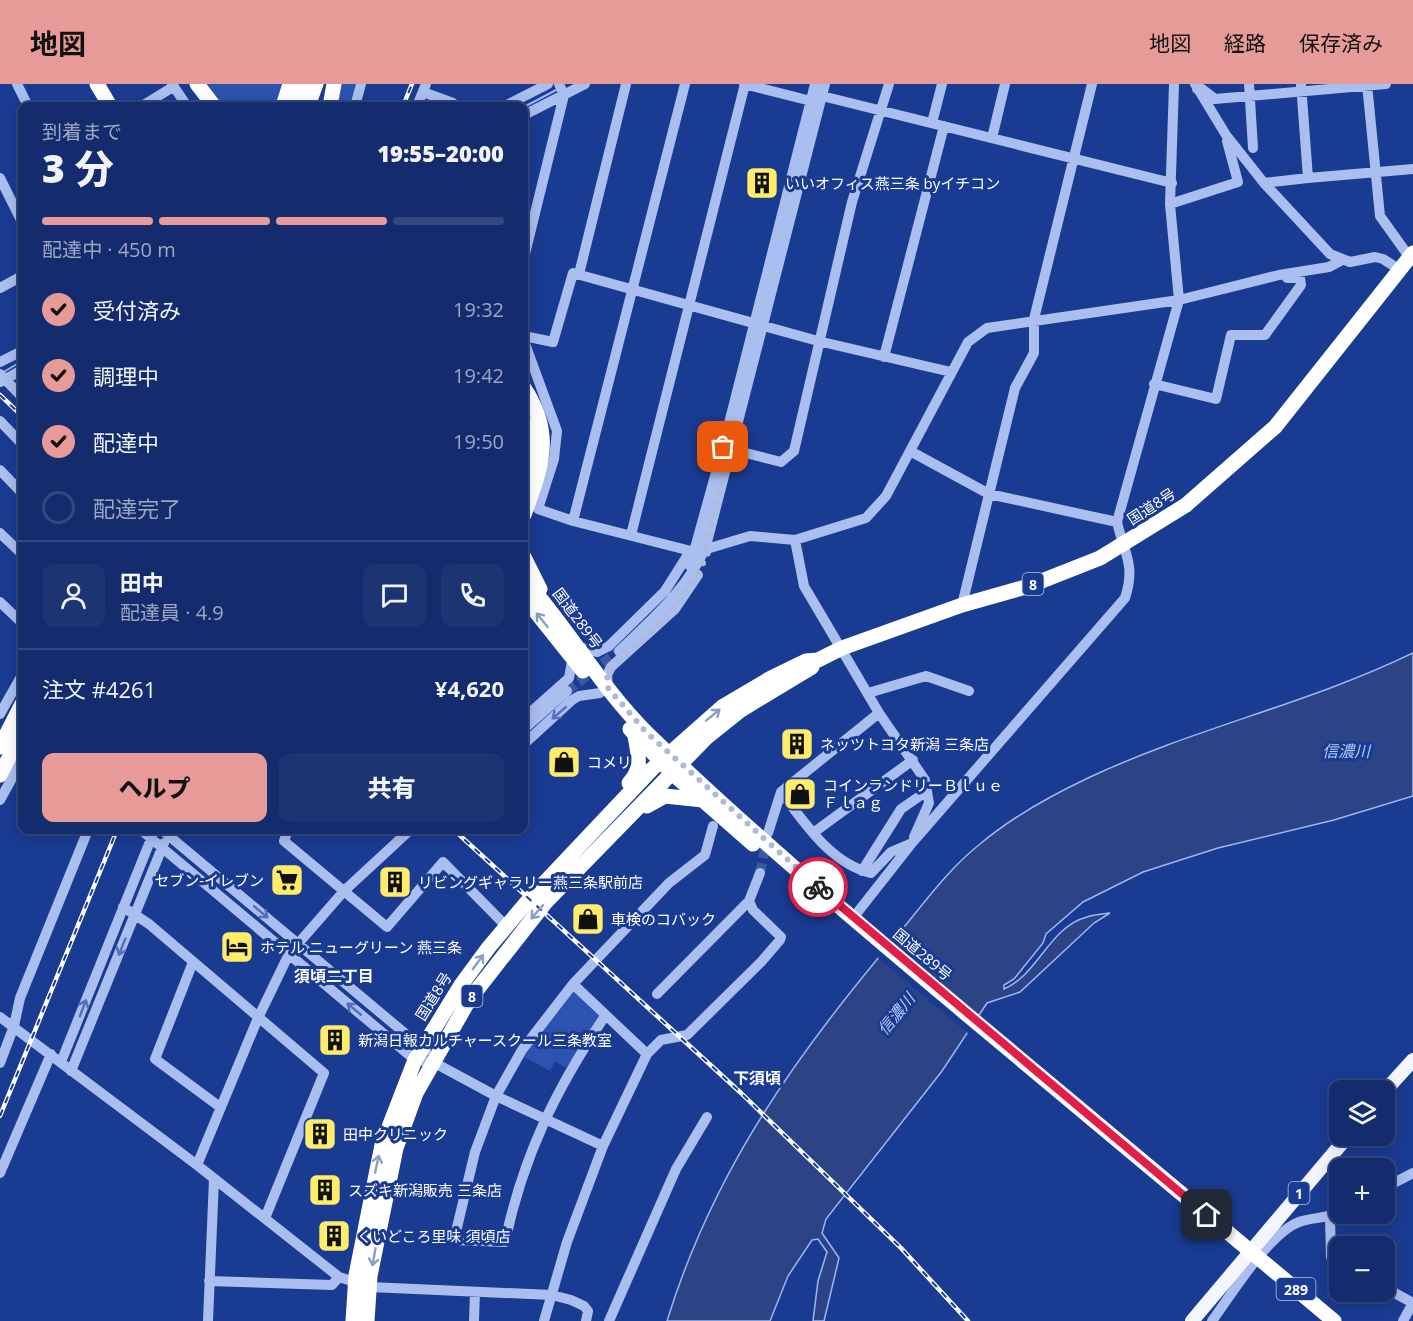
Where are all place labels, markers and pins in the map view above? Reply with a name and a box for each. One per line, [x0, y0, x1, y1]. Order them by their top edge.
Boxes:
building icon: いいオフィス燕三条 byイチコン [744, 165, 780, 201]
place label: いいオフィス燕三条 byイチコン [785, 173, 1000, 193]
pin [697, 421, 748, 472]
building icon: ネッツトヨタ新潟 三条店 [779, 726, 815, 762]
place label: ネッツトヨタ新潟 三条店 [820, 734, 989, 754]
shop icon: コメリ [546, 744, 582, 780]
place label: コメリ [587, 752, 632, 772]
place label: コインランドリーＢｌｕｅ Ｆｌａｇ [823, 775, 1003, 812]
shop icon: コインランドリーＢｌｕｅ Ｆｌａｇ [782, 776, 818, 812]
supermarket icon: セブン-イレブン [269, 862, 305, 898]
building icon: リビングギャラリー燕三条駅前店 [377, 864, 413, 900]
place label: セブン-イレブン [154, 870, 264, 890]
place label: リビングギャラリー燕三条駅前店 [418, 872, 643, 892]
shop icon: 車検のコバック [570, 901, 606, 937]
place label: 車検のコバック [611, 909, 716, 929]
hotel icon: ホテル ニューグリーン 燕三条 [219, 929, 255, 965]
place label: ホテル ニューグリーン 燕三条 [260, 937, 462, 957]
building icon: 新潟日報カルチャースクール三条教室 [317, 1022, 353, 1058]
place label: 新潟日報カルチャースクール三条教室 [358, 1030, 612, 1050]
building icon: 田中クリニック [302, 1116, 338, 1152]
place label: 田中クリニック [343, 1124, 448, 1144]
building icon: スズキ新潟販売 三条店 [307, 1172, 343, 1208]
place label: スズキ新潟販売 三条店 [348, 1180, 502, 1200]
pin [1181, 1189, 1232, 1240]
building icon: くいどころ里味 須頃店 [316, 1218, 352, 1254]
place label: くいどころ里味 須頃店 [357, 1226, 510, 1246]

